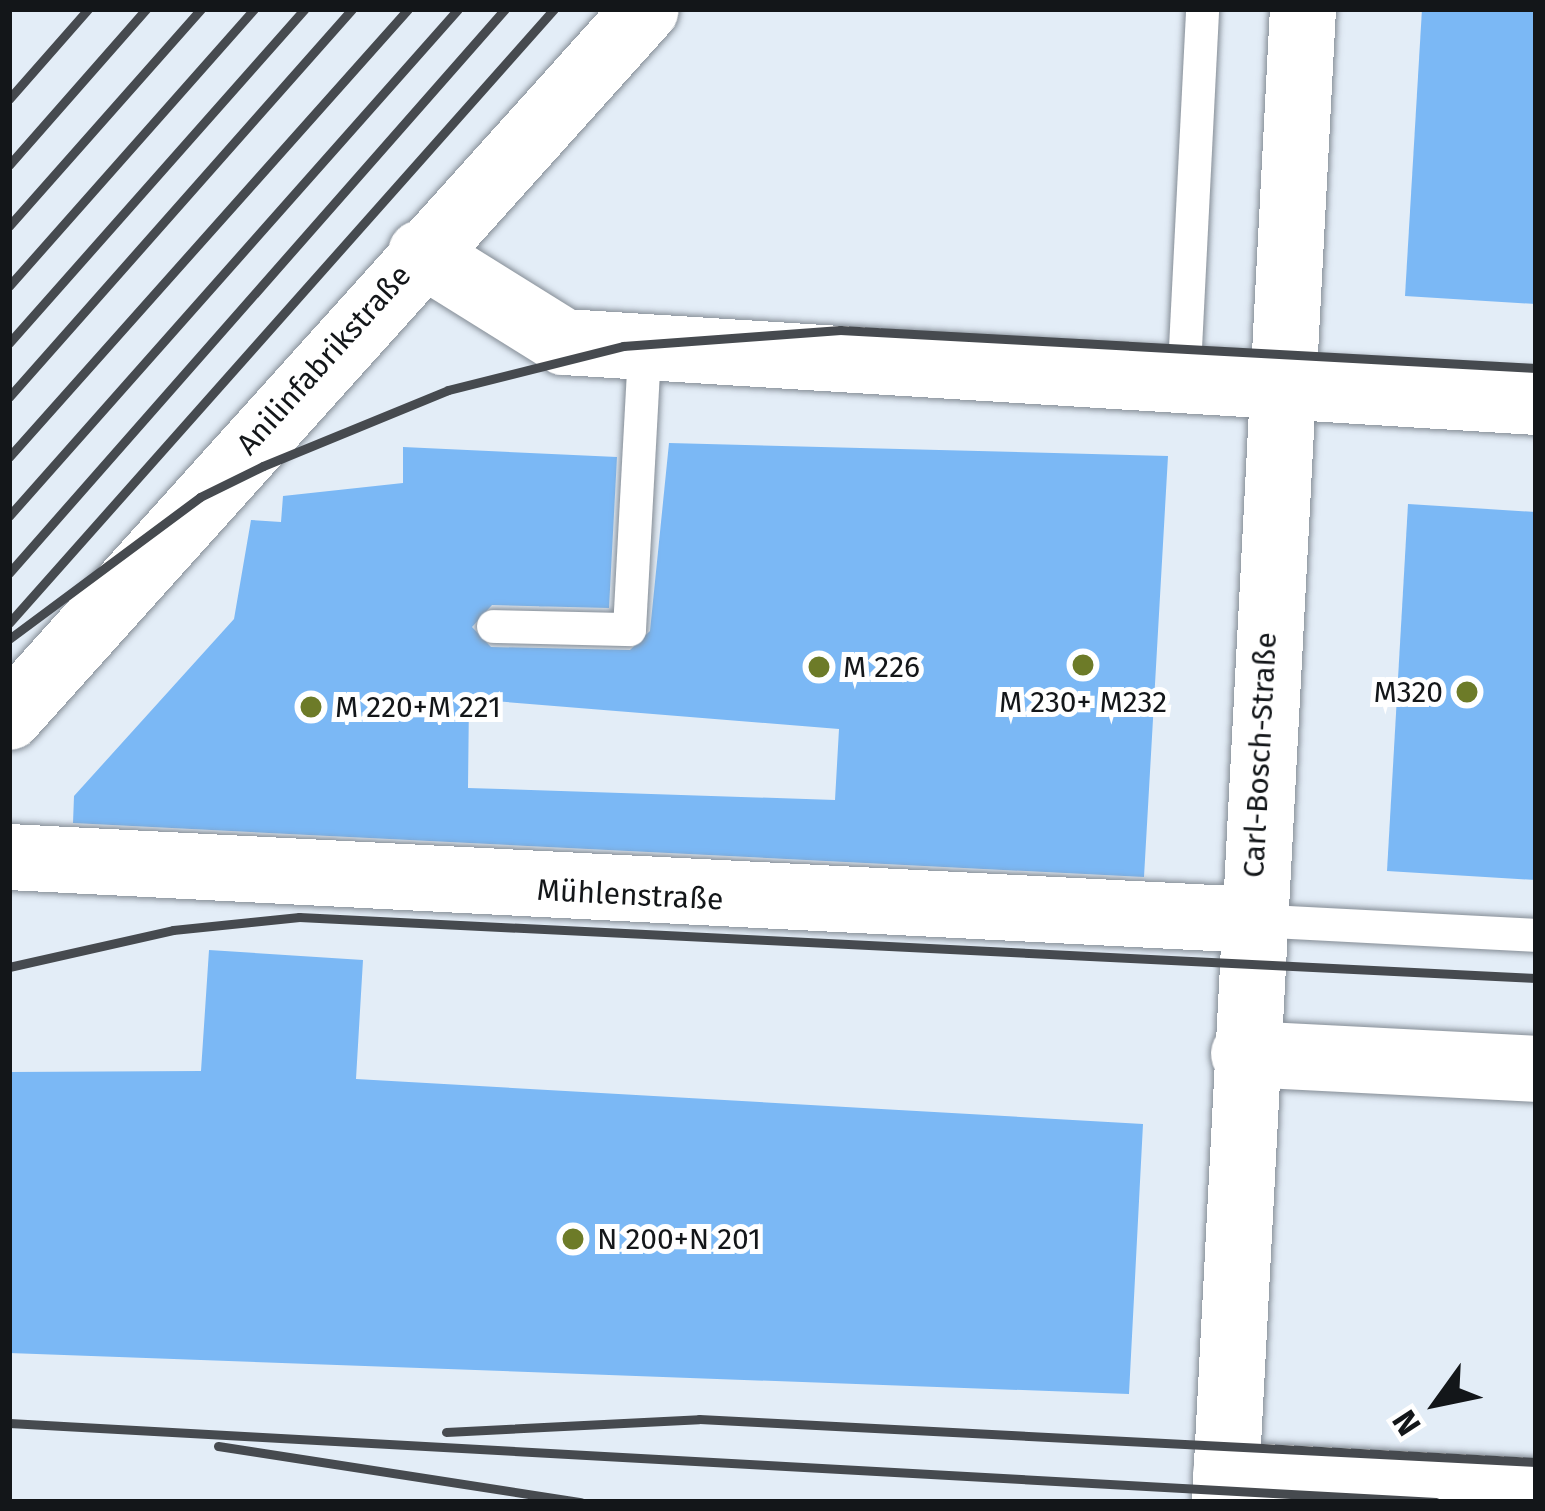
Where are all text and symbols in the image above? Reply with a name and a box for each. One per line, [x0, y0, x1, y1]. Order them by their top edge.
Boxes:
street label: Anilinfabrikstraße [229, 258, 419, 462]
street label: Carl-Bosch-Straße [1236, 631, 1284, 879]
place label: M 226 [843, 649, 920, 685]
marker: M 230+ M232 [1070, 652, 1096, 678]
marker: M 226 [806, 654, 832, 680]
place label: M320 [1373, 674, 1443, 710]
marker: M320 [1454, 679, 1480, 705]
place label: M 230+ M232 [999, 684, 1167, 720]
place label: M 220+M 221 [335, 689, 501, 725]
marker: M 220+M 221 [298, 694, 324, 720]
street label: Mühlenstraße [536, 872, 724, 918]
place label: N 200+N 201 [597, 1221, 761, 1257]
marker: N 200+N 201 [560, 1226, 586, 1252]
north arrow [1377, 1343, 1497, 1463]
text: N [1384, 1403, 1430, 1443]

